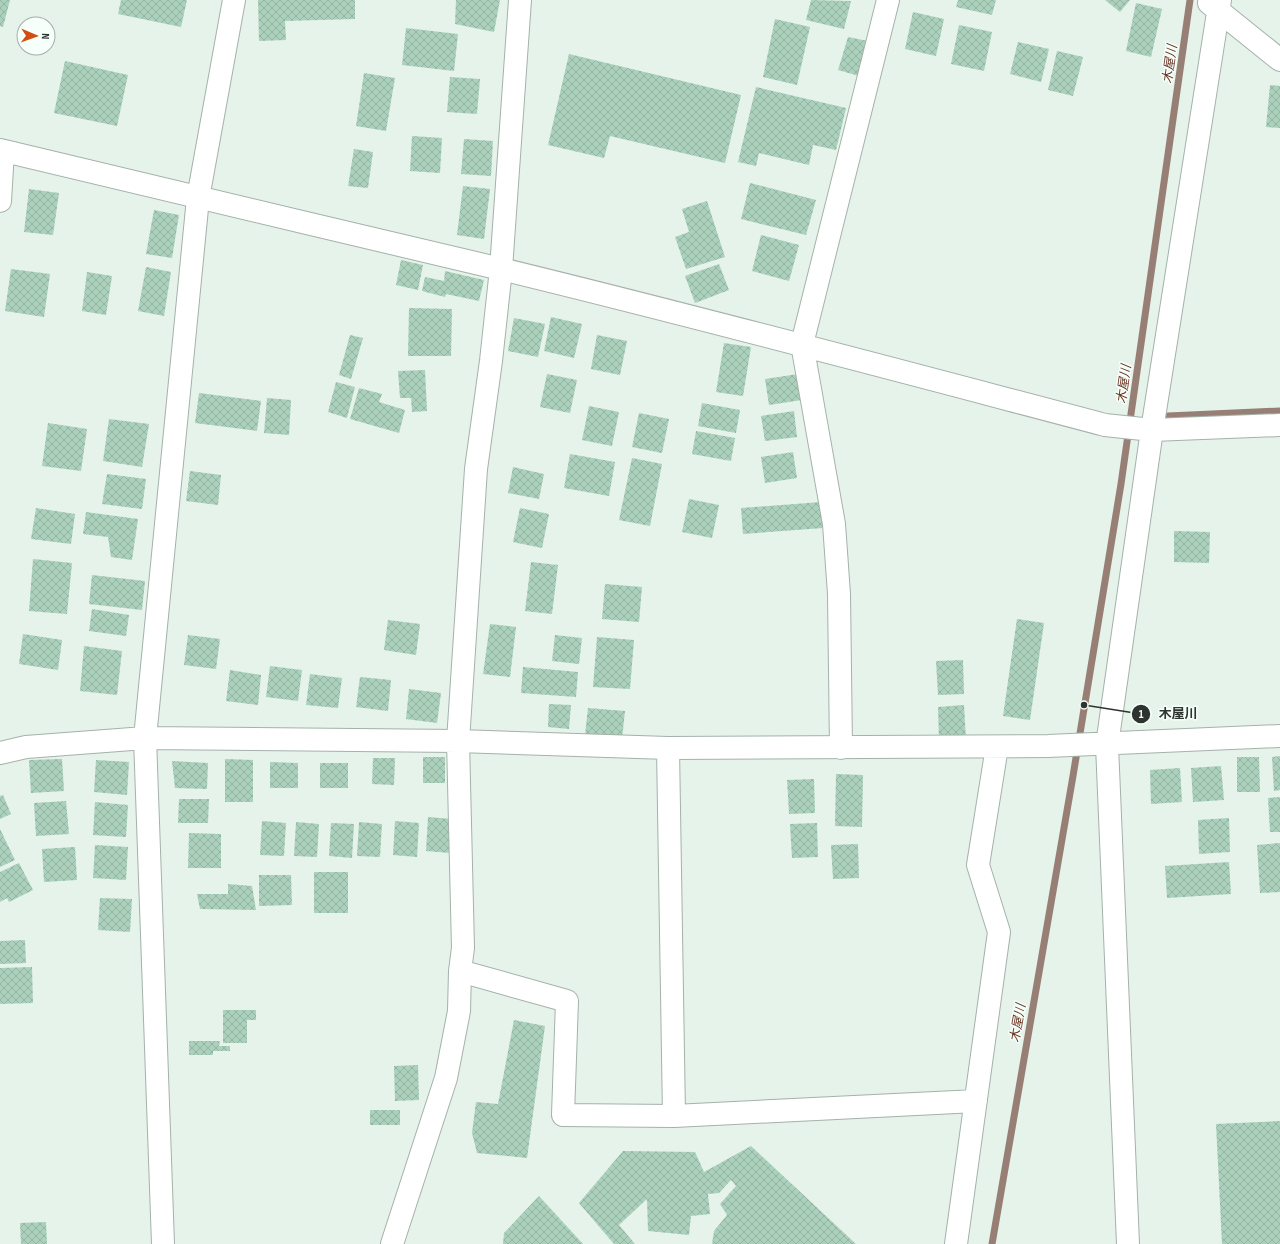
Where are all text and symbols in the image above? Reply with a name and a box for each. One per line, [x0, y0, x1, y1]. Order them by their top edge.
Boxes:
north arrow [16, 16, 56, 56]
text: N [39, 33, 52, 40]
water label: 木屋川 [1159, 42, 1181, 85]
water label: 木屋川 [1113, 362, 1135, 405]
callout: 木屋川 [1131, 701, 1206, 726]
text: 木屋川 [1158, 706, 1198, 722]
text: 1 [1139, 707, 1144, 722]
water label: 木屋川 [1007, 1001, 1030, 1044]

